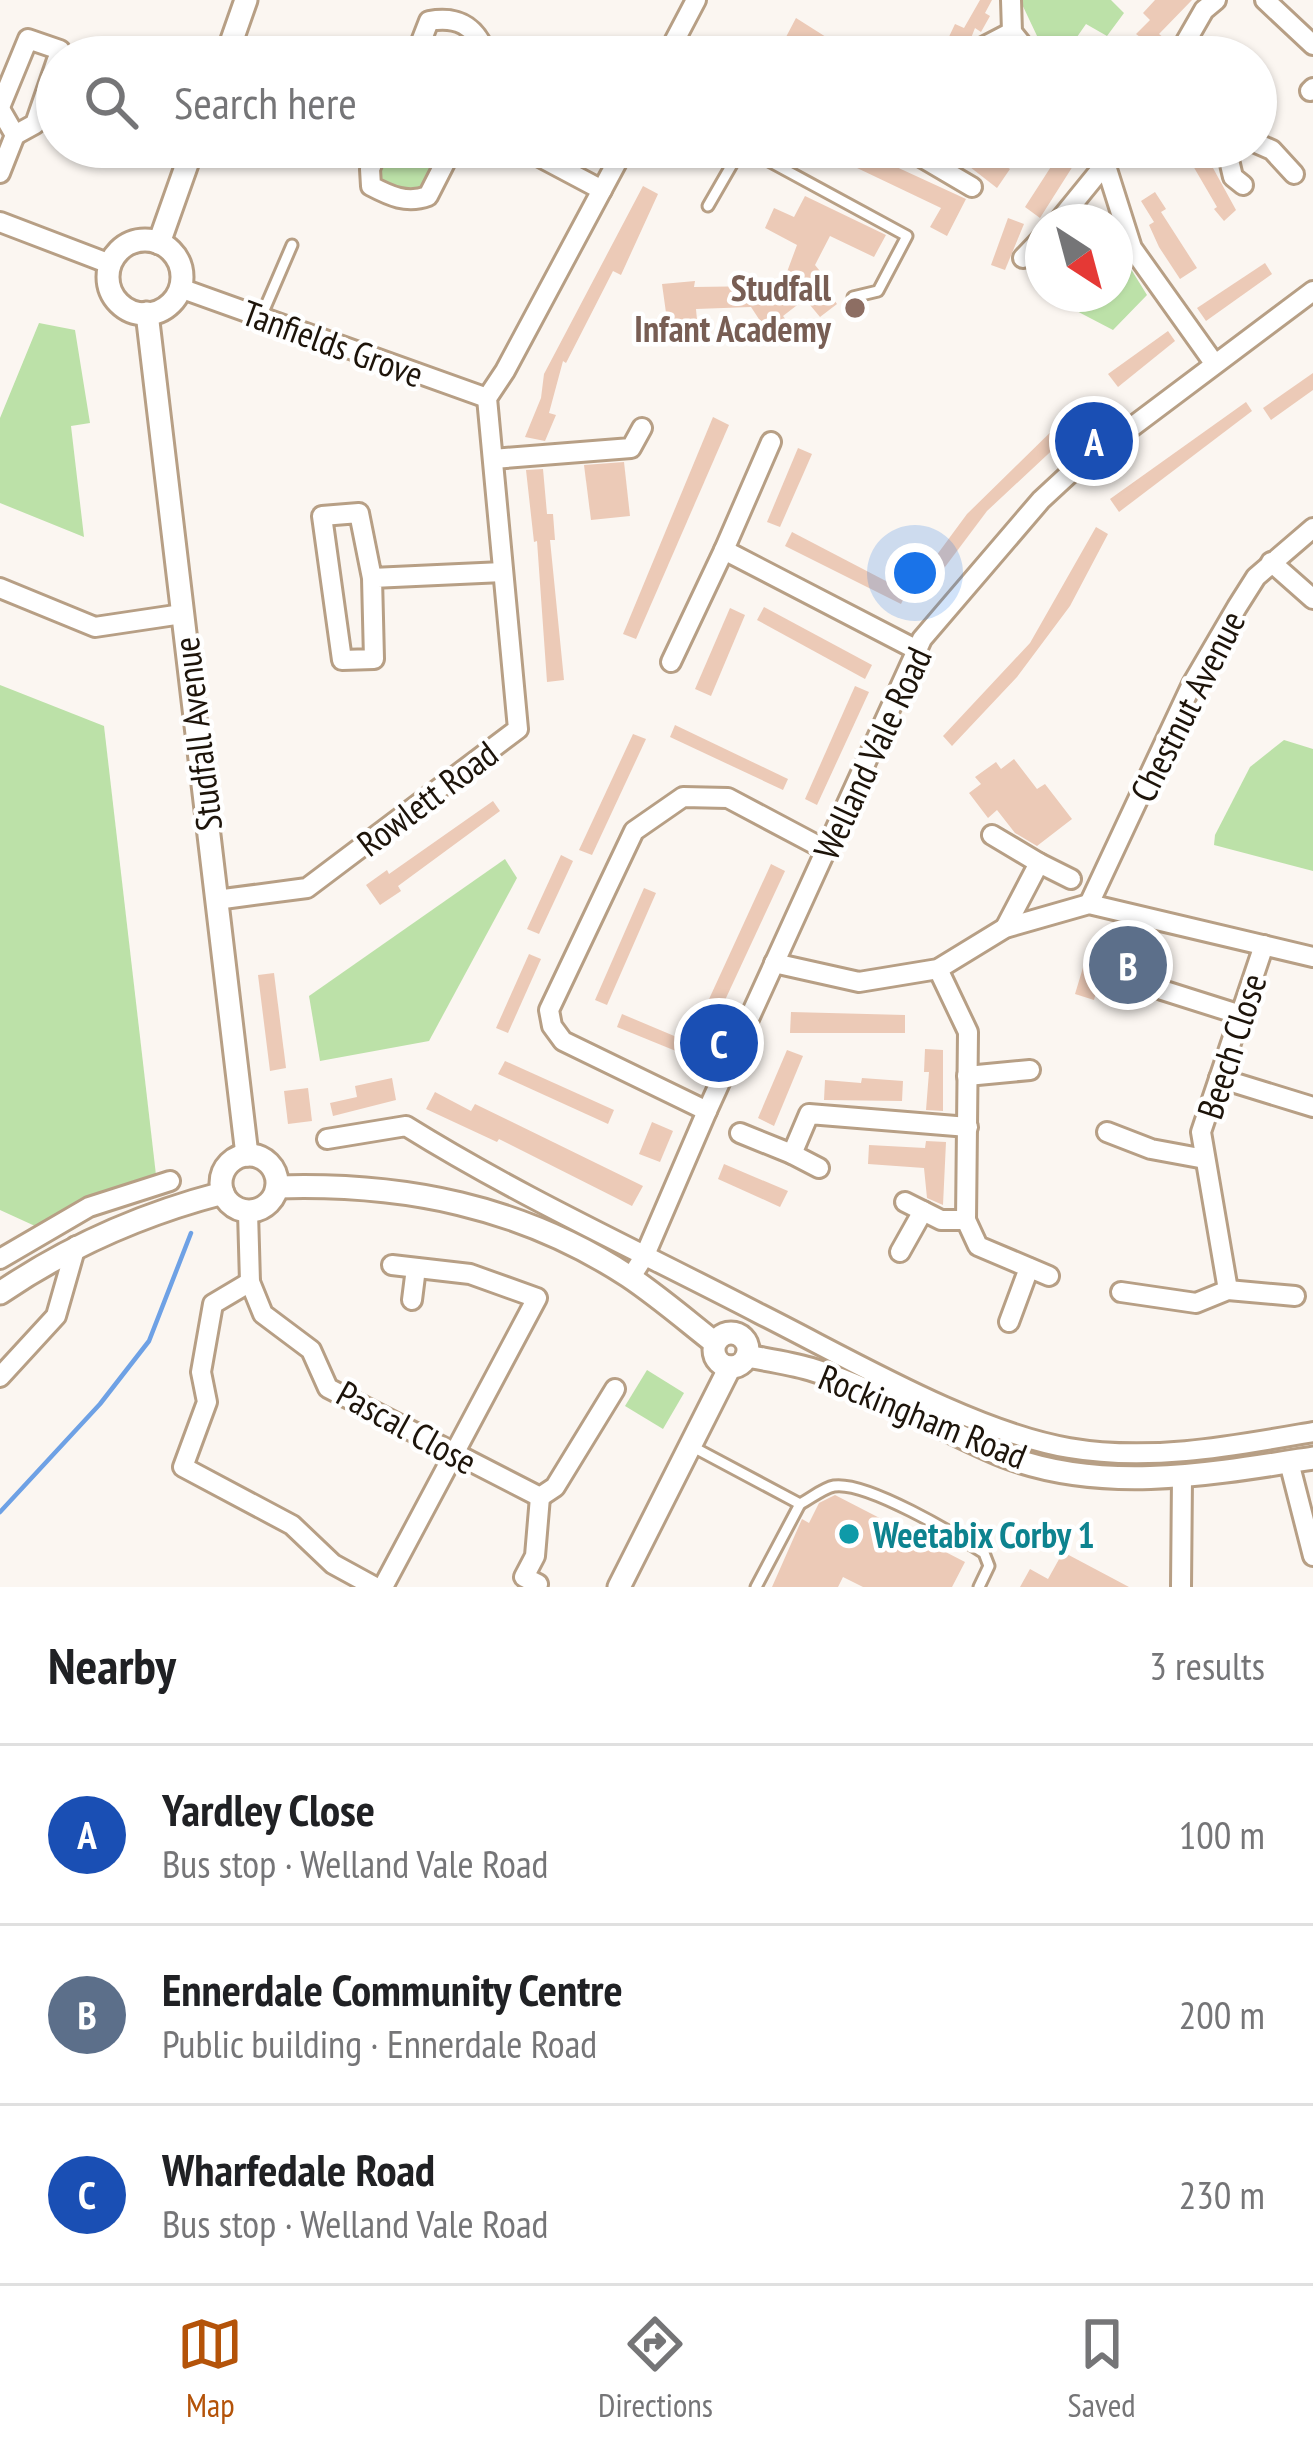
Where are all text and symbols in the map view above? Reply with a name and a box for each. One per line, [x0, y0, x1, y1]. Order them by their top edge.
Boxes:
search box [36, 36, 1277, 168]
icon: search [78, 69, 144, 135]
text: Search here [174, 73, 357, 131]
north arrow [1025, 204, 1133, 312]
place label: Studfall Infant Academy [634, 264, 832, 352]
street label: Tanfields Grove [236, 289, 430, 397]
marker: Studfall Infant Academy [842, 295, 868, 321]
pin: A [1055, 396, 1133, 486]
your location [885, 543, 945, 603]
street label: Chestnut Avenue [1119, 603, 1255, 809]
street label: Studfall Avenue [162, 635, 232, 833]
street label: Welland Vale Road [802, 639, 942, 867]
street label: Rowlett Road [347, 730, 507, 866]
pin: B [1089, 920, 1167, 1010]
street label: Beech Close [1185, 967, 1277, 1125]
pin: C [680, 998, 758, 1088]
street label: Rockingham Road [812, 1353, 1034, 1479]
street label: Pascal Close [329, 1369, 485, 1485]
place label: Weetabix Corby 1 [872, 1511, 1095, 1558]
marker: Weetabix Corby 1 [836, 1521, 862, 1547]
text: Nearby [48, 1632, 176, 1698]
text: 3 results [1149, 1640, 1265, 1691]
text: Yardley Close [162, 1780, 375, 1838]
text: A [77, 1809, 97, 1860]
text: 100 m [1179, 1809, 1265, 1860]
text: Bus stop · Welland Vale Road [162, 1838, 548, 1889]
text: Ennerdale Community Centre [162, 1960, 623, 2018]
text: B [77, 1989, 97, 2040]
text: 200 m [1179, 1989, 1265, 2040]
text: Public building · Ennerdale Road [162, 2018, 597, 2069]
text: Wharfedale Road [162, 2140, 435, 2198]
text: C [78, 2169, 96, 2220]
text: 230 m [1179, 2169, 1265, 2220]
text: Bus stop · Welland Vale Road [162, 2198, 548, 2249]
tab: Map [177, 2311, 243, 2426]
tab: Directions [598, 2311, 713, 2426]
tab: Saved [1068, 2311, 1136, 2426]

